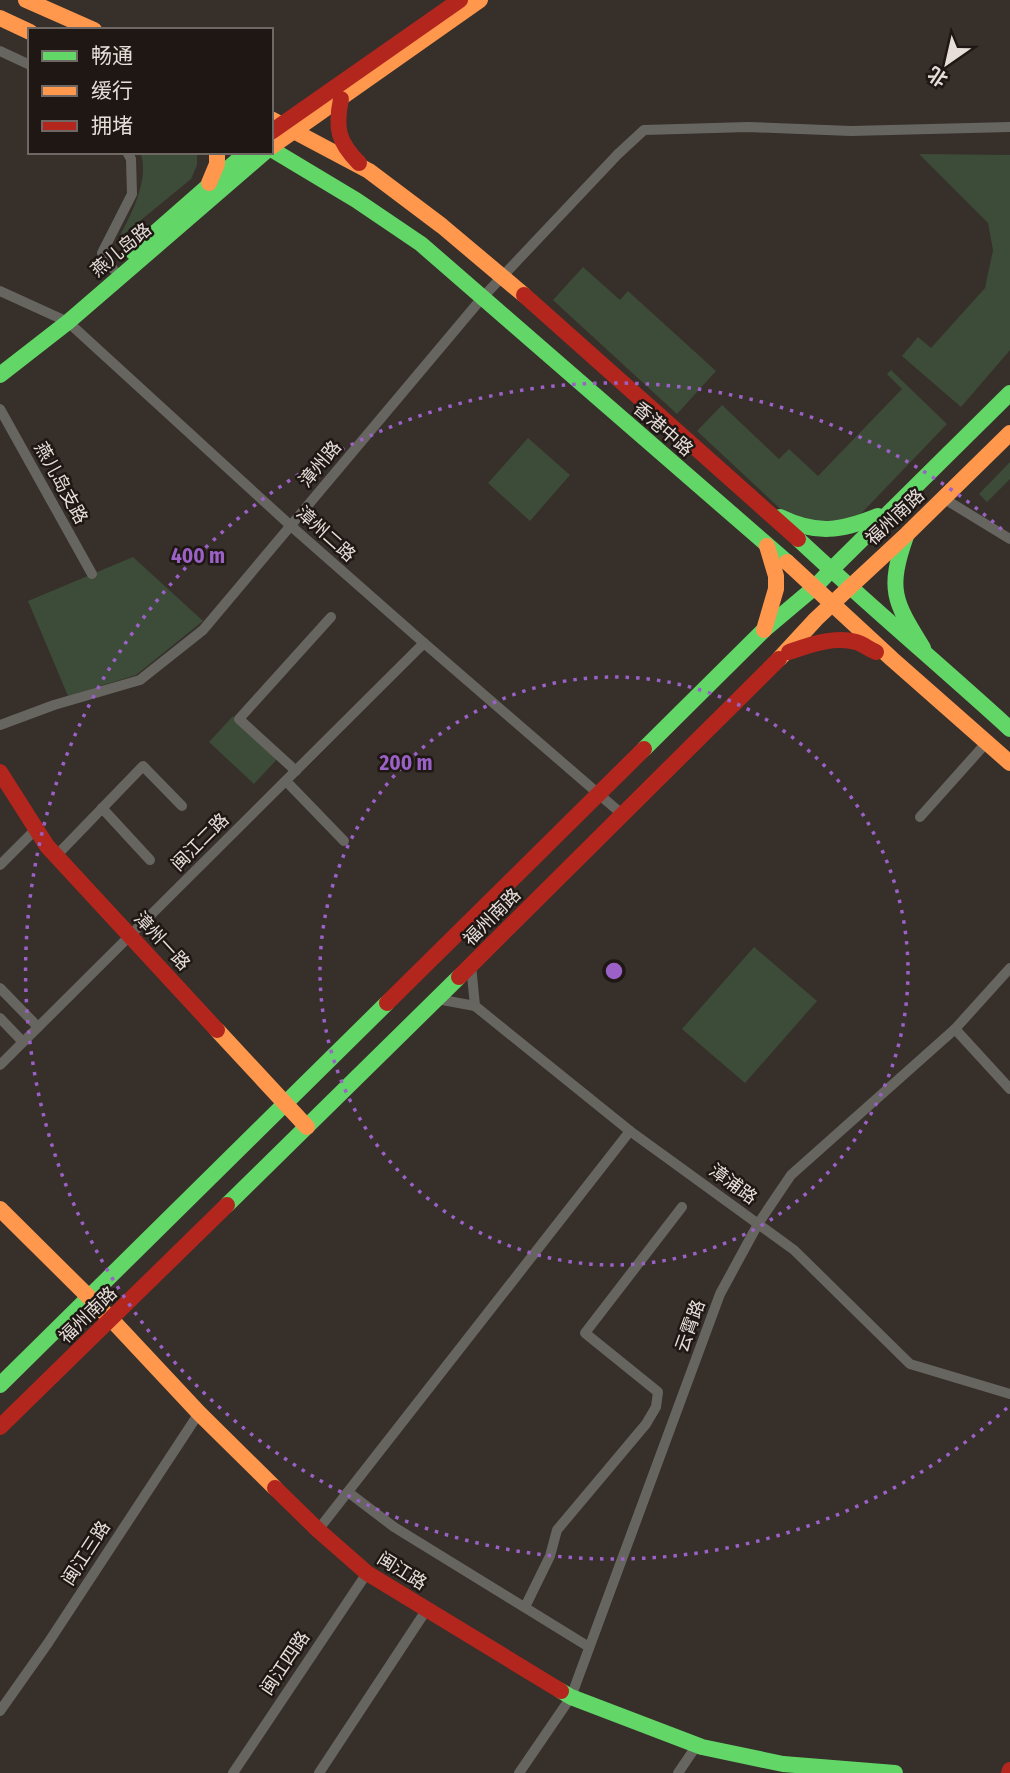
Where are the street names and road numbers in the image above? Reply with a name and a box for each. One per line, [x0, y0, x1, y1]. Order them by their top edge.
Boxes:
street label: 燕儿岛路 [86, 218, 156, 282]
street label: 香港中路 [629, 397, 697, 461]
street label: 漳州路 [294, 436, 346, 492]
street label: 燕儿岛支路 [30, 438, 92, 528]
street label: 福州南路 [861, 484, 929, 550]
street label: 漳州二路 [292, 502, 360, 566]
street label: 闽江二路 [167, 809, 233, 875]
street label: 福州南路 [459, 884, 525, 950]
street label: 漳州一路 [129, 907, 195, 975]
street label: 漳浦路 [705, 1159, 761, 1209]
street label: 福州南路 [54, 1282, 122, 1348]
street label: 云霄路 [670, 1297, 710, 1355]
street label: 闽江三路 [57, 1517, 115, 1589]
street label: 闽江路 [373, 1547, 431, 1595]
street label: 闽江四路 [256, 1627, 314, 1699]

